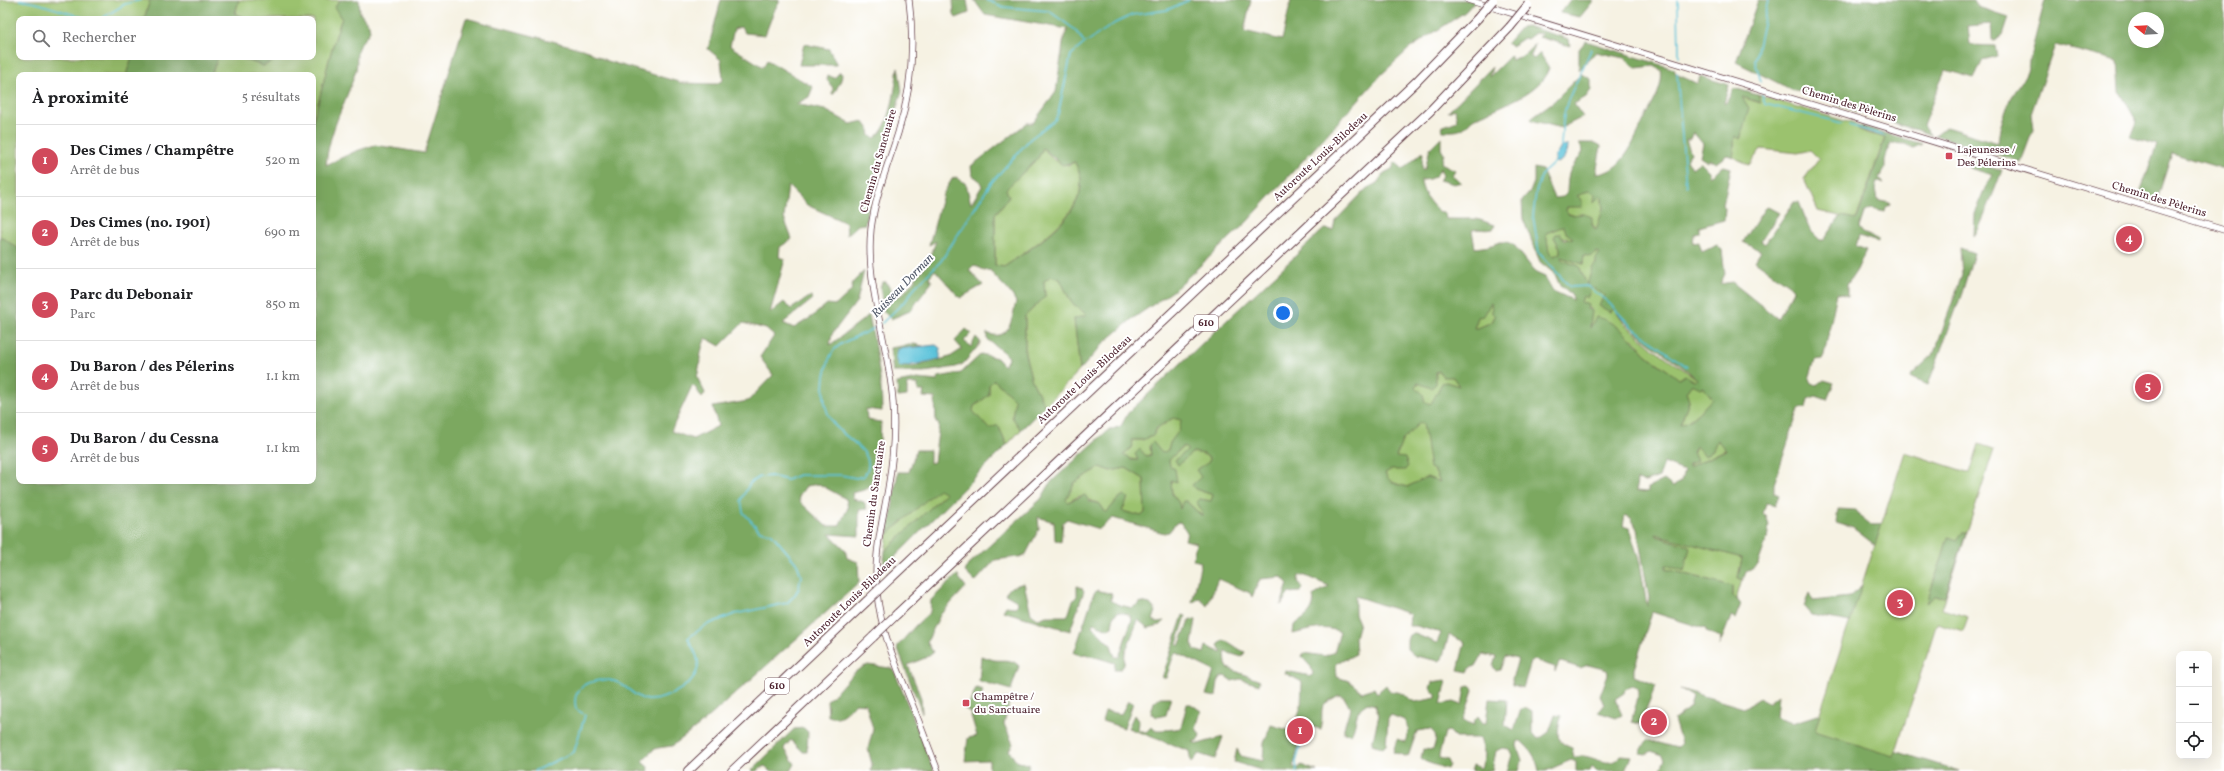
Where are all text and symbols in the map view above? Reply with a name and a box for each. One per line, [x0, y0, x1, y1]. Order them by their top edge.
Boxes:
north arrow [2128, 12, 2164, 48]
search box [16, 16, 316, 60]
icon: search [30, 27, 52, 49]
text: Rechercher [62, 28, 136, 49]
street label: Chemin des Pèlerins [1800, 83, 1898, 127]
text: À proximité [32, 87, 129, 110]
text: 5 résultats [242, 89, 300, 107]
street label: Chemin du Sanctuaire [857, 107, 901, 215]
street label: Autoroute Louis-Bilodeau [1271, 109, 1371, 205]
text: Des Cimes / Champêtre [70, 141, 234, 162]
place label: Lajeunesse / Des Pélerins [1957, 143, 2017, 171]
marker: Lajeunesse / Des Pélerins [1944, 151, 1954, 161]
text: 1 [42, 152, 48, 170]
text: 520 m [265, 152, 300, 170]
text: Arrêt de bus [70, 162, 139, 180]
street label: Chemin des Pèlerins [2110, 178, 2208, 222]
text: Des Cimes (no. 1901) [70, 213, 210, 234]
text: 2 [42, 224, 48, 242]
text: 690 m [264, 224, 300, 242]
pin: 4 [2116, 224, 2142, 254]
text: Arrêt de bus [70, 234, 139, 252]
water label: Ruisseau Dorman [868, 250, 938, 322]
text: Parc du Debonair [70, 285, 193, 306]
text: 3 [42, 296, 48, 314]
text: 850 m [266, 296, 300, 314]
your location [1273, 303, 1293, 323]
text: Parc [70, 306, 95, 324]
road number: 610 [1194, 315, 1218, 331]
street label: Autoroute Louis-Bilodeau [1035, 332, 1135, 428]
text: Du Baron / des Pélerins [70, 357, 234, 378]
text: 4 [41, 368, 49, 386]
text: 1.1 km [266, 368, 300, 386]
pin: 5 [2135, 372, 2161, 402]
text: Arrêt de bus [70, 378, 139, 396]
text: Du Baron / du Cessna [70, 429, 219, 450]
text: 5 [42, 440, 48, 458]
text: 1.1 km [266, 440, 300, 458]
street label: Chemin du Sanctuaire [860, 440, 890, 548]
text: Arrêt de bus [70, 450, 139, 468]
street label: Autoroute Louis-Bilodeau [800, 554, 900, 650]
pin: 3 [1887, 588, 1913, 618]
map controls [2176, 651, 2212, 759]
button: + [2176, 651, 2212, 687]
road number: 610 [765, 678, 789, 694]
button: − [2176, 687, 2212, 723]
place label: Champêtre / du Sanctuaire [974, 690, 1040, 718]
marker: Champêtre / du Sanctuaire [961, 698, 971, 708]
pin: 2 [1641, 707, 1667, 737]
pin: 1 [1287, 716, 1313, 746]
button: locate [2176, 723, 2212, 759]

